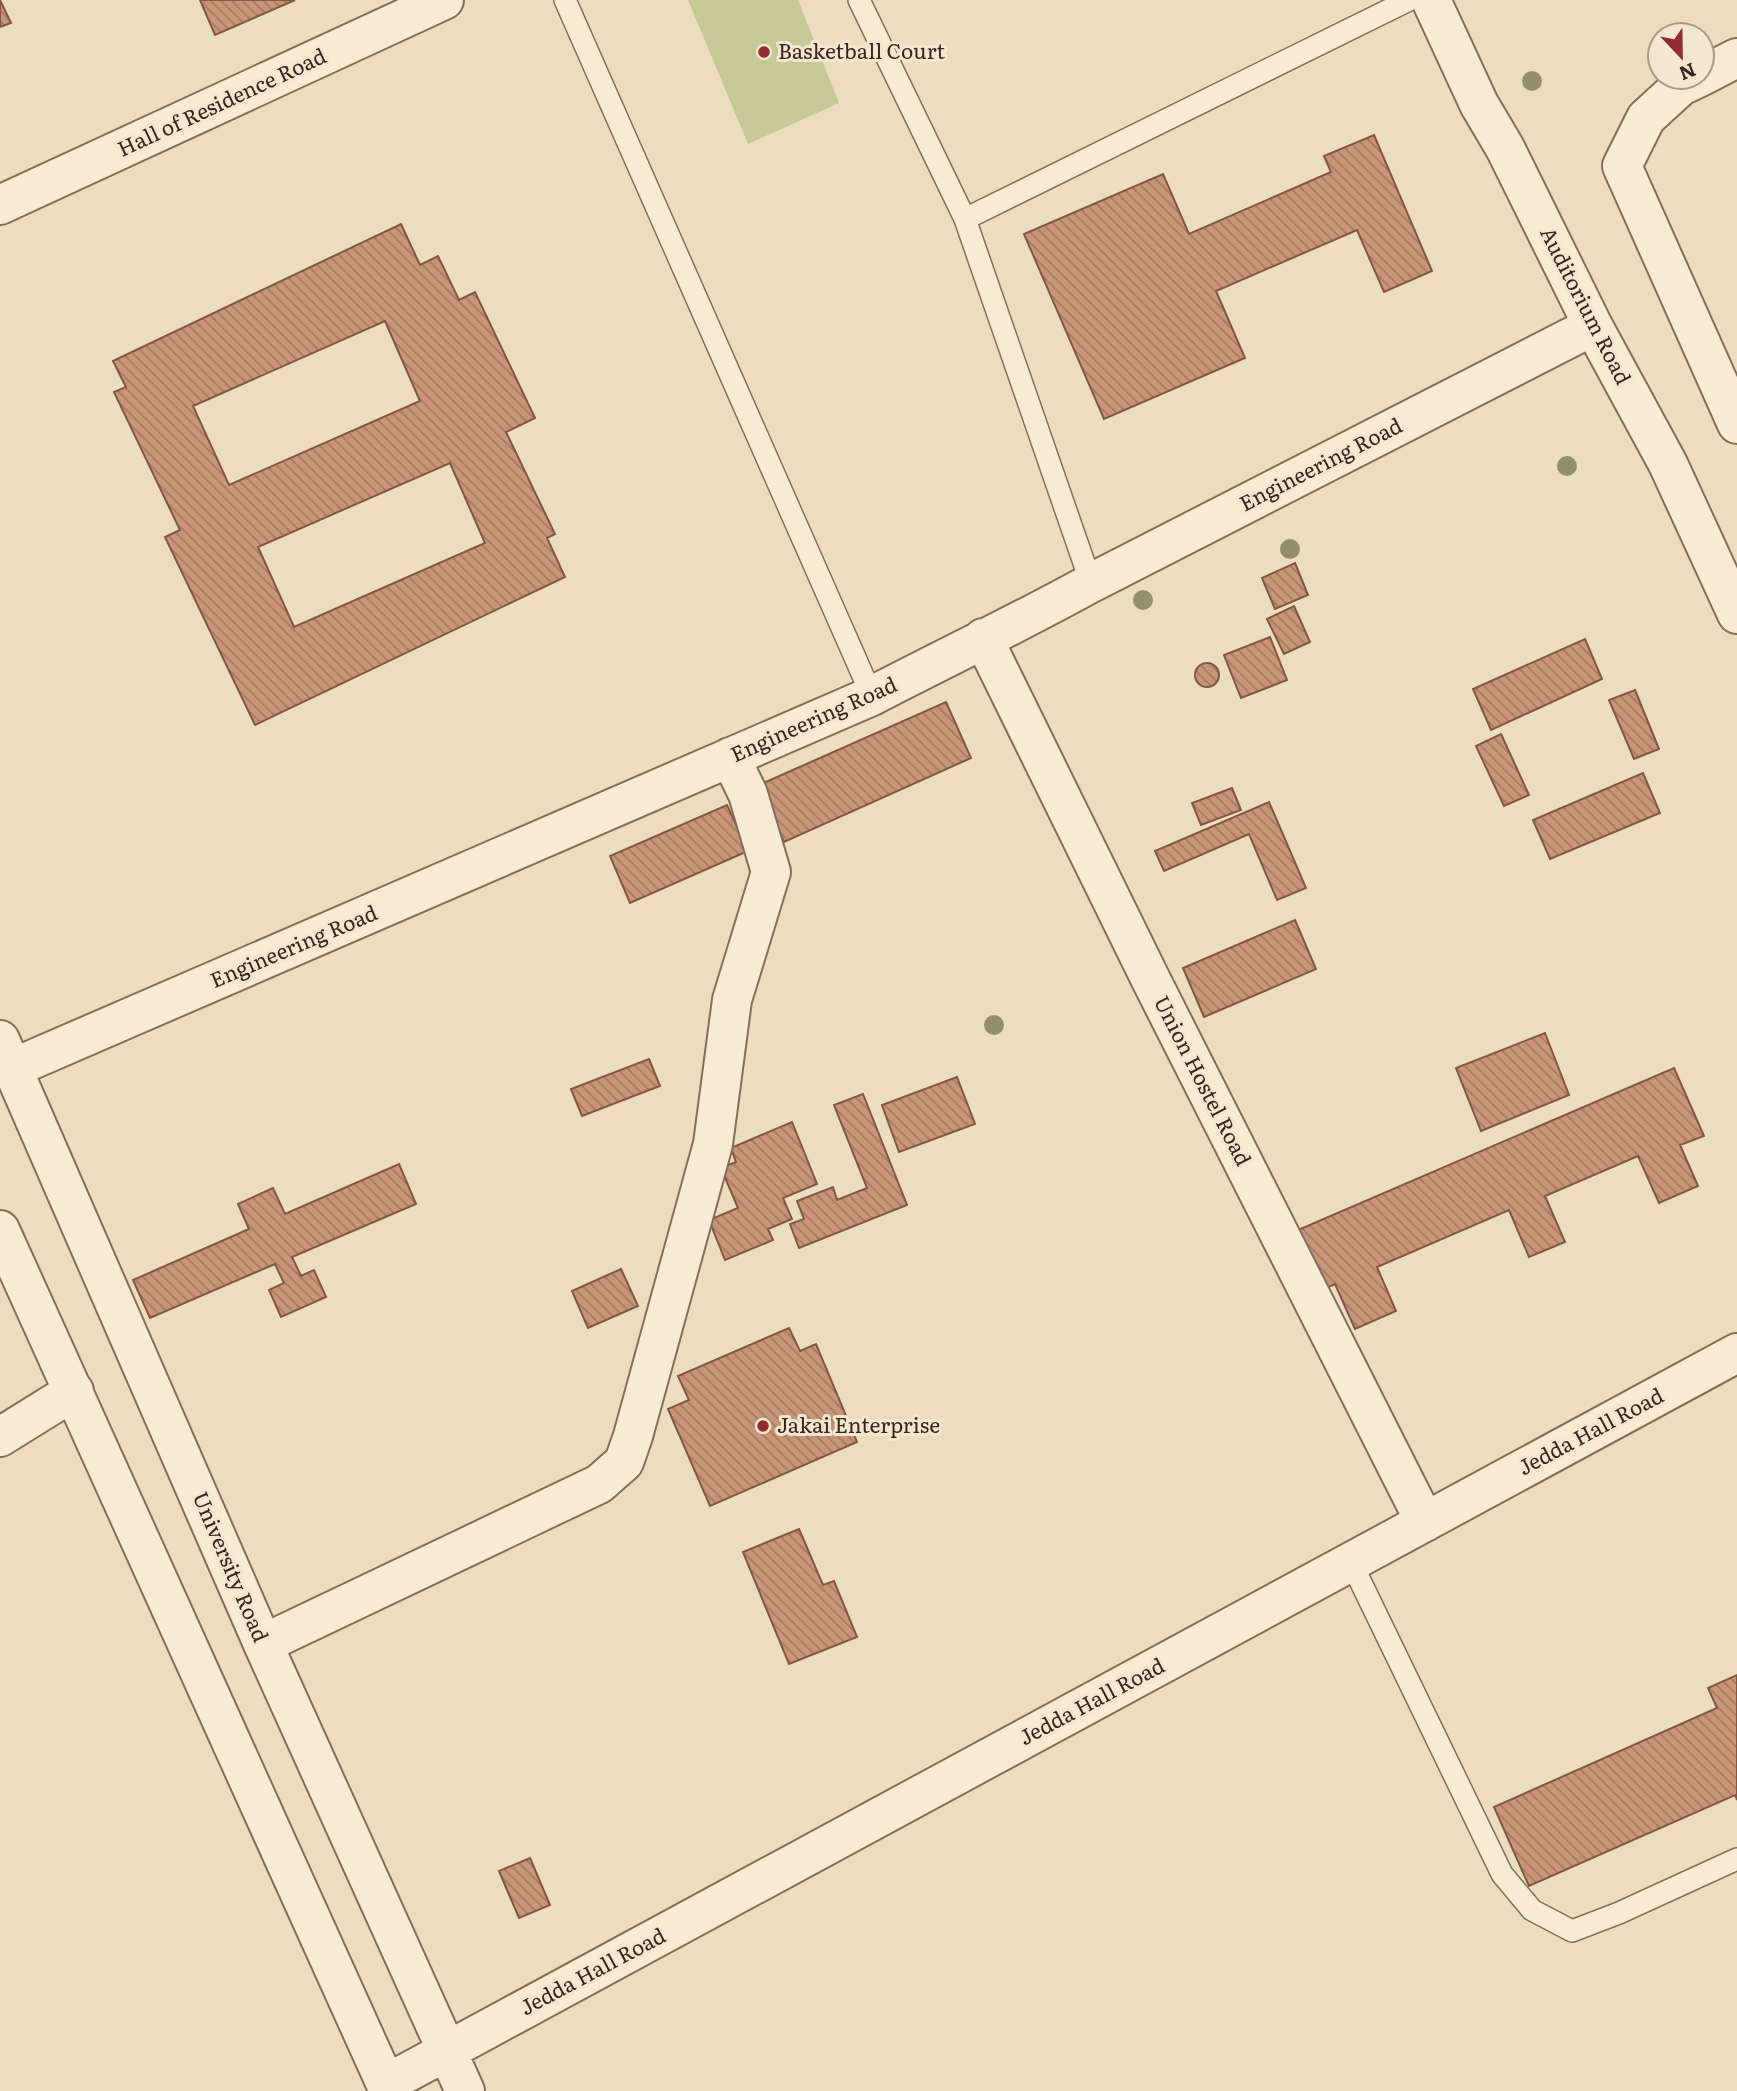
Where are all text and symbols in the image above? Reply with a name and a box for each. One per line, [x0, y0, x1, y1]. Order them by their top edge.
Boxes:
north arrow [1646, 21, 1716, 91]
place label: Basketball Court [778, 34, 946, 65]
street label: Hall of Residence Road [112, 39, 331, 163]
marker: Basketball Court [756, 44, 772, 60]
text: N [1675, 57, 1700, 89]
street label: Auditorium Road [1534, 221, 1640, 389]
street label: Engineering Road [1233, 408, 1407, 517]
street label: Engineering Road [725, 667, 901, 768]
street label: Engineering Road [205, 895, 382, 994]
street label: Union Hostel Road [1148, 989, 1261, 1171]
street label: Jedda Hall Road [1511, 1378, 1668, 1481]
place label: Jakai Enterprise [777, 1408, 940, 1439]
marker: Jakai Enterprise [755, 1418, 771, 1434]
street label: University Road [187, 1486, 278, 1646]
street label: Jedda Hall Road [1012, 1648, 1169, 1751]
street label: Jedda Hall Road [513, 1918, 670, 2021]

